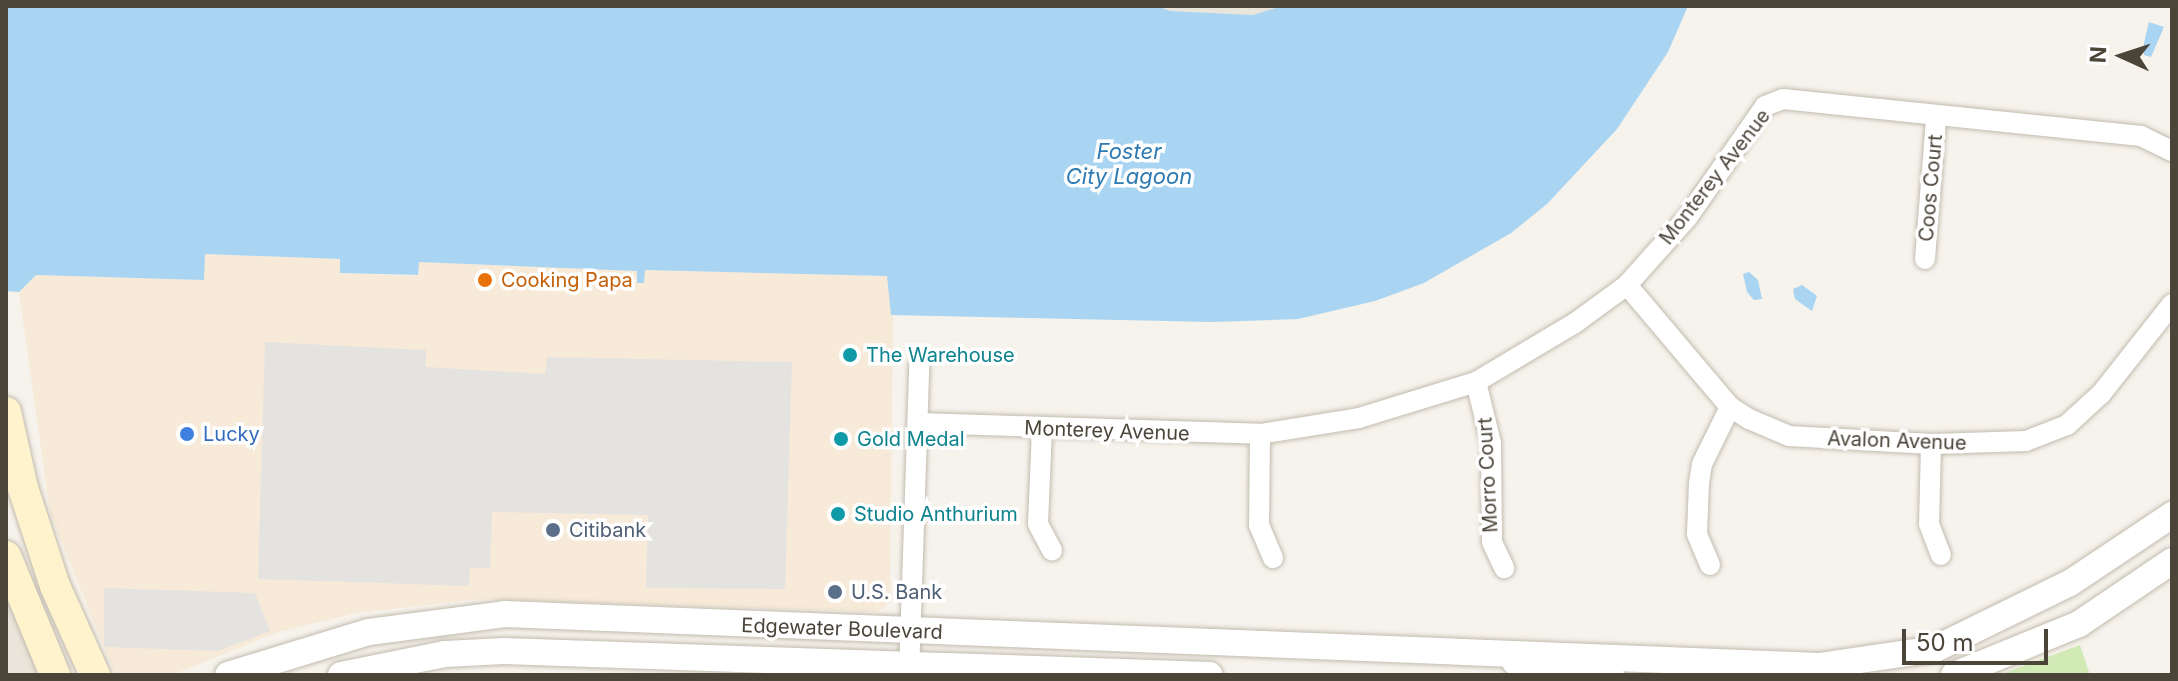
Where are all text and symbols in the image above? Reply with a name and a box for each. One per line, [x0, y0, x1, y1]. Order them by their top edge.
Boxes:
north arrow [2082, 16, 2162, 96]
text: N [2085, 46, 2111, 64]
street label: Monterey Avenue [1655, 104, 1775, 250]
street label: Coos Court [1914, 133, 1948, 243]
water label: Foster City Lagoon [1066, 138, 1192, 190]
place label: Cooking Papa [501, 268, 633, 292]
marker: Cooking Papa [476, 271, 494, 289]
place label: The Warehouse [866, 343, 1015, 367]
marker: The Warehouse [841, 346, 859, 364]
street label: Monterey Avenue [1024, 416, 1190, 446]
street label: Morro Court [1473, 417, 1503, 533]
place label: Lucky [203, 422, 260, 446]
marker: Lucky [178, 425, 196, 443]
place label: Gold Medal [857, 427, 965, 451]
street label: Avalon Avenue [1827, 427, 1967, 455]
marker: Gold Medal [832, 430, 850, 448]
place label: Studio Anthurium [854, 502, 1018, 526]
marker: Studio Anthurium [829, 505, 847, 523]
place label: Citibank [569, 518, 646, 542]
marker: Citibank [544, 521, 562, 539]
place label: U.S. Bank [851, 580, 942, 604]
marker: U.S. Bank [826, 583, 844, 601]
street label: Edgewater Boulevard [741, 613, 943, 645]
scale bar [1906, 613, 2052, 663]
text: 50 m [1916, 628, 1974, 657]

